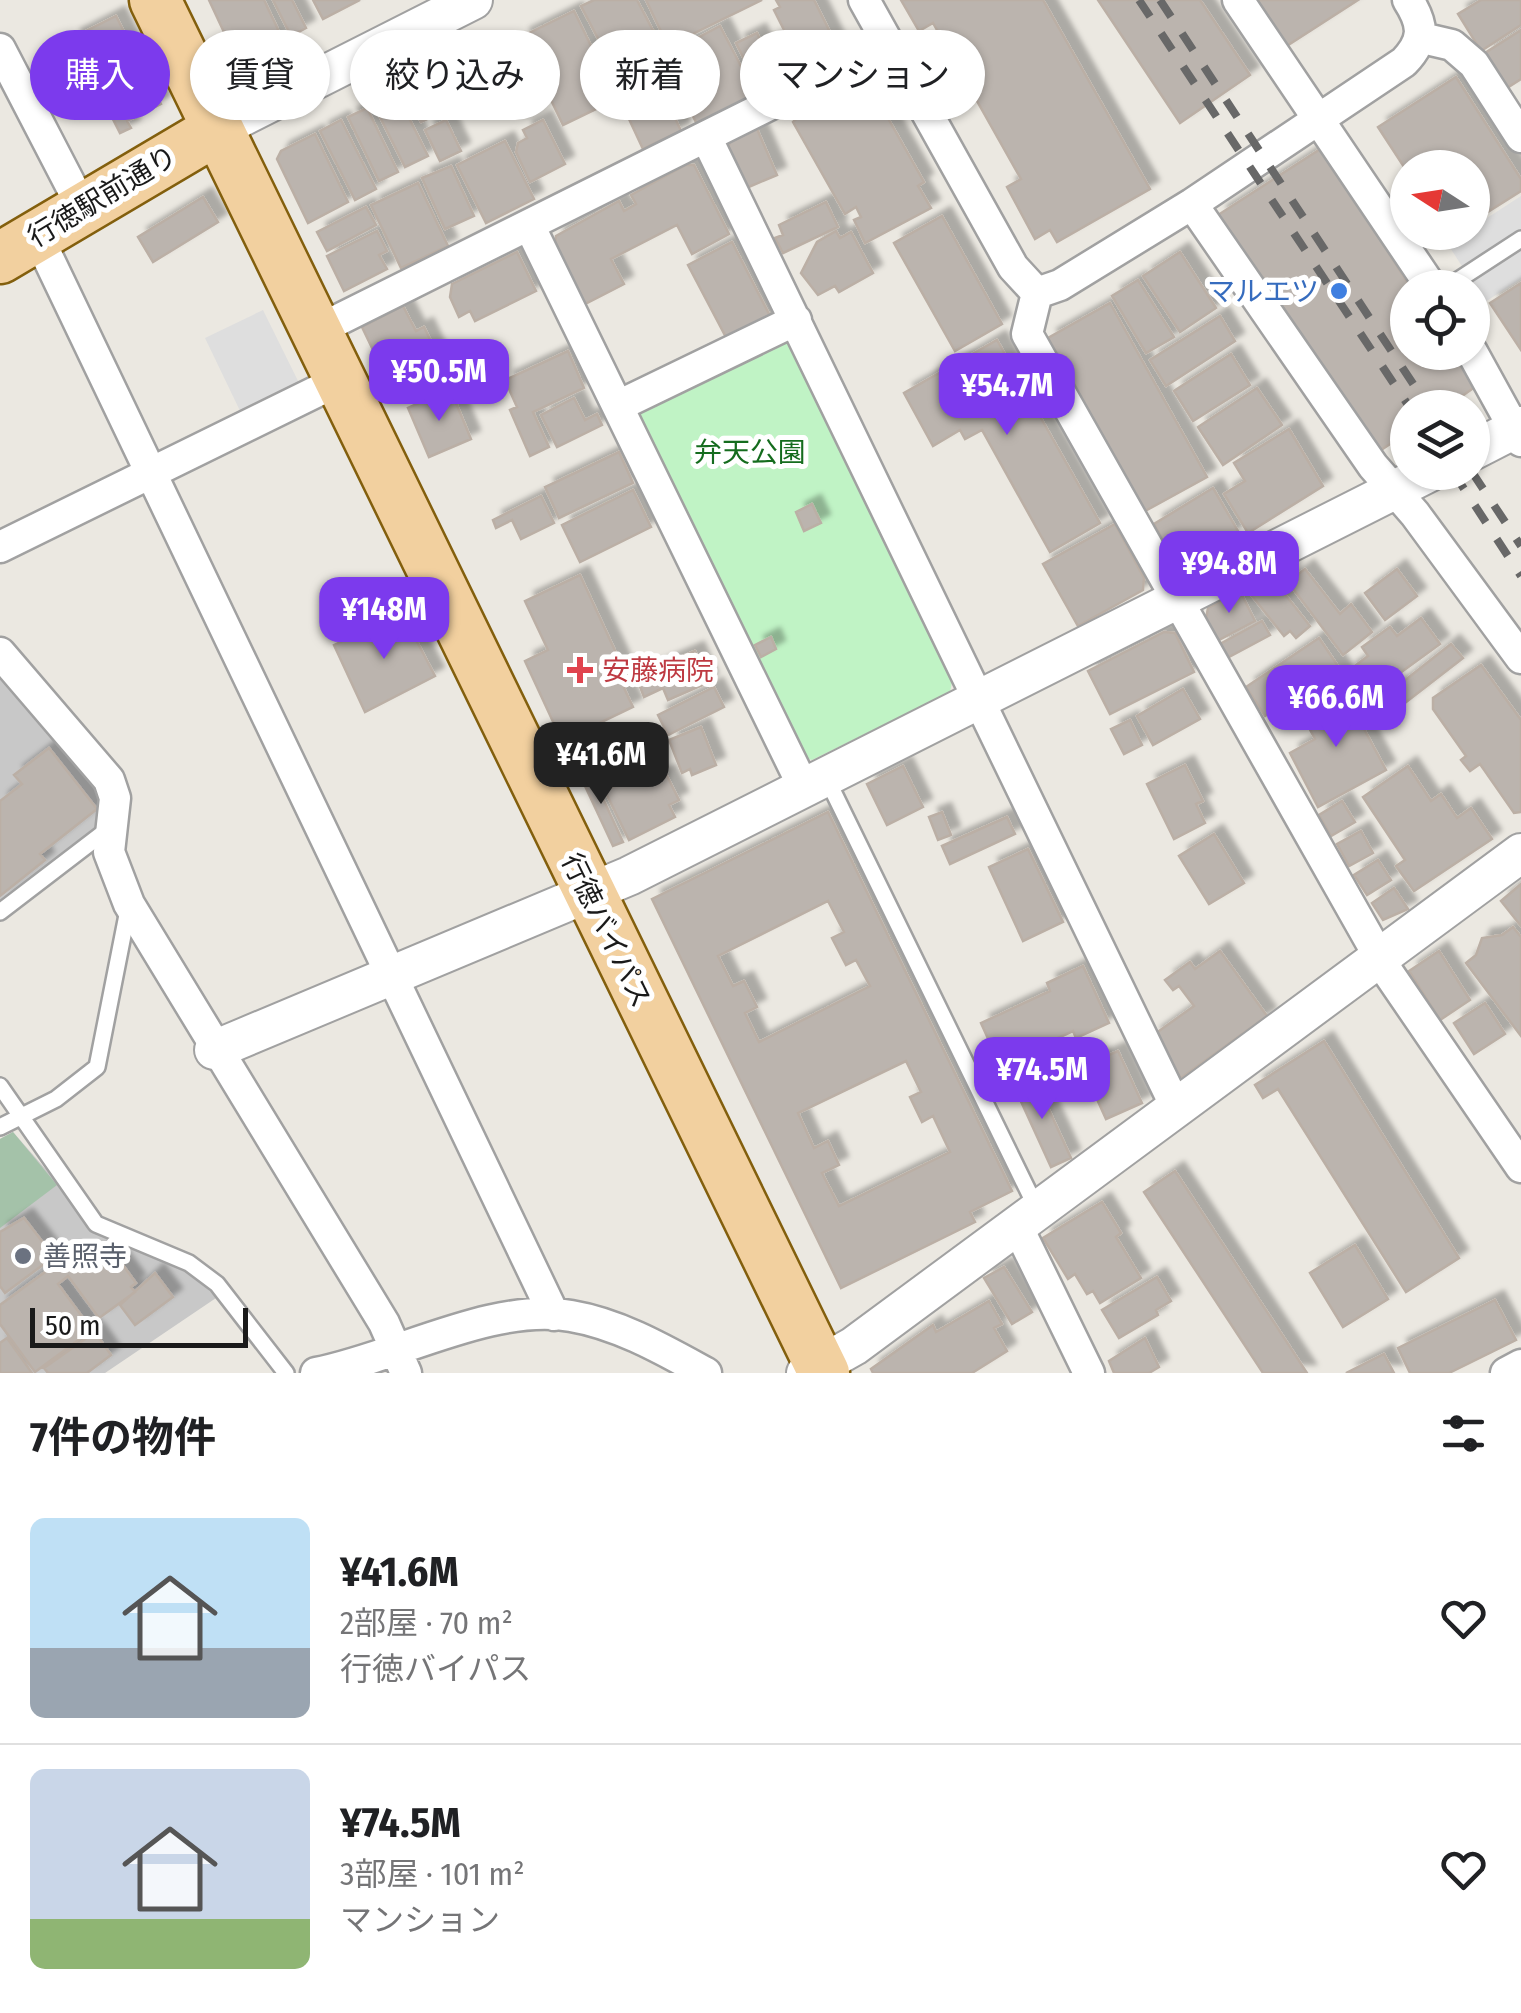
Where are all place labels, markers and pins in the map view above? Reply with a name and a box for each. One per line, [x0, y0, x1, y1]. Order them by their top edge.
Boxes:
place label: マルエツ [1207, 275, 1319, 308]
marker: マルエツ [1328, 280, 1350, 302]
pin: ¥50.5M [358, 339, 520, 424]
pin: ¥54.7M [926, 353, 1088, 438]
pin: ¥94.8M [1148, 531, 1310, 616]
pin: ¥148M [314, 577, 454, 662]
place label: 安藤病院 [602, 654, 714, 687]
marker: 安藤病院 [567, 657, 593, 683]
pin: ¥66.6M [1255, 665, 1417, 750]
pin: ¥41.6M [520, 722, 682, 807]
pin: ¥74.5M [961, 1037, 1123, 1122]
place label: 善照寺 [43, 1240, 127, 1273]
marker: 善照寺 [12, 1245, 34, 1267]

